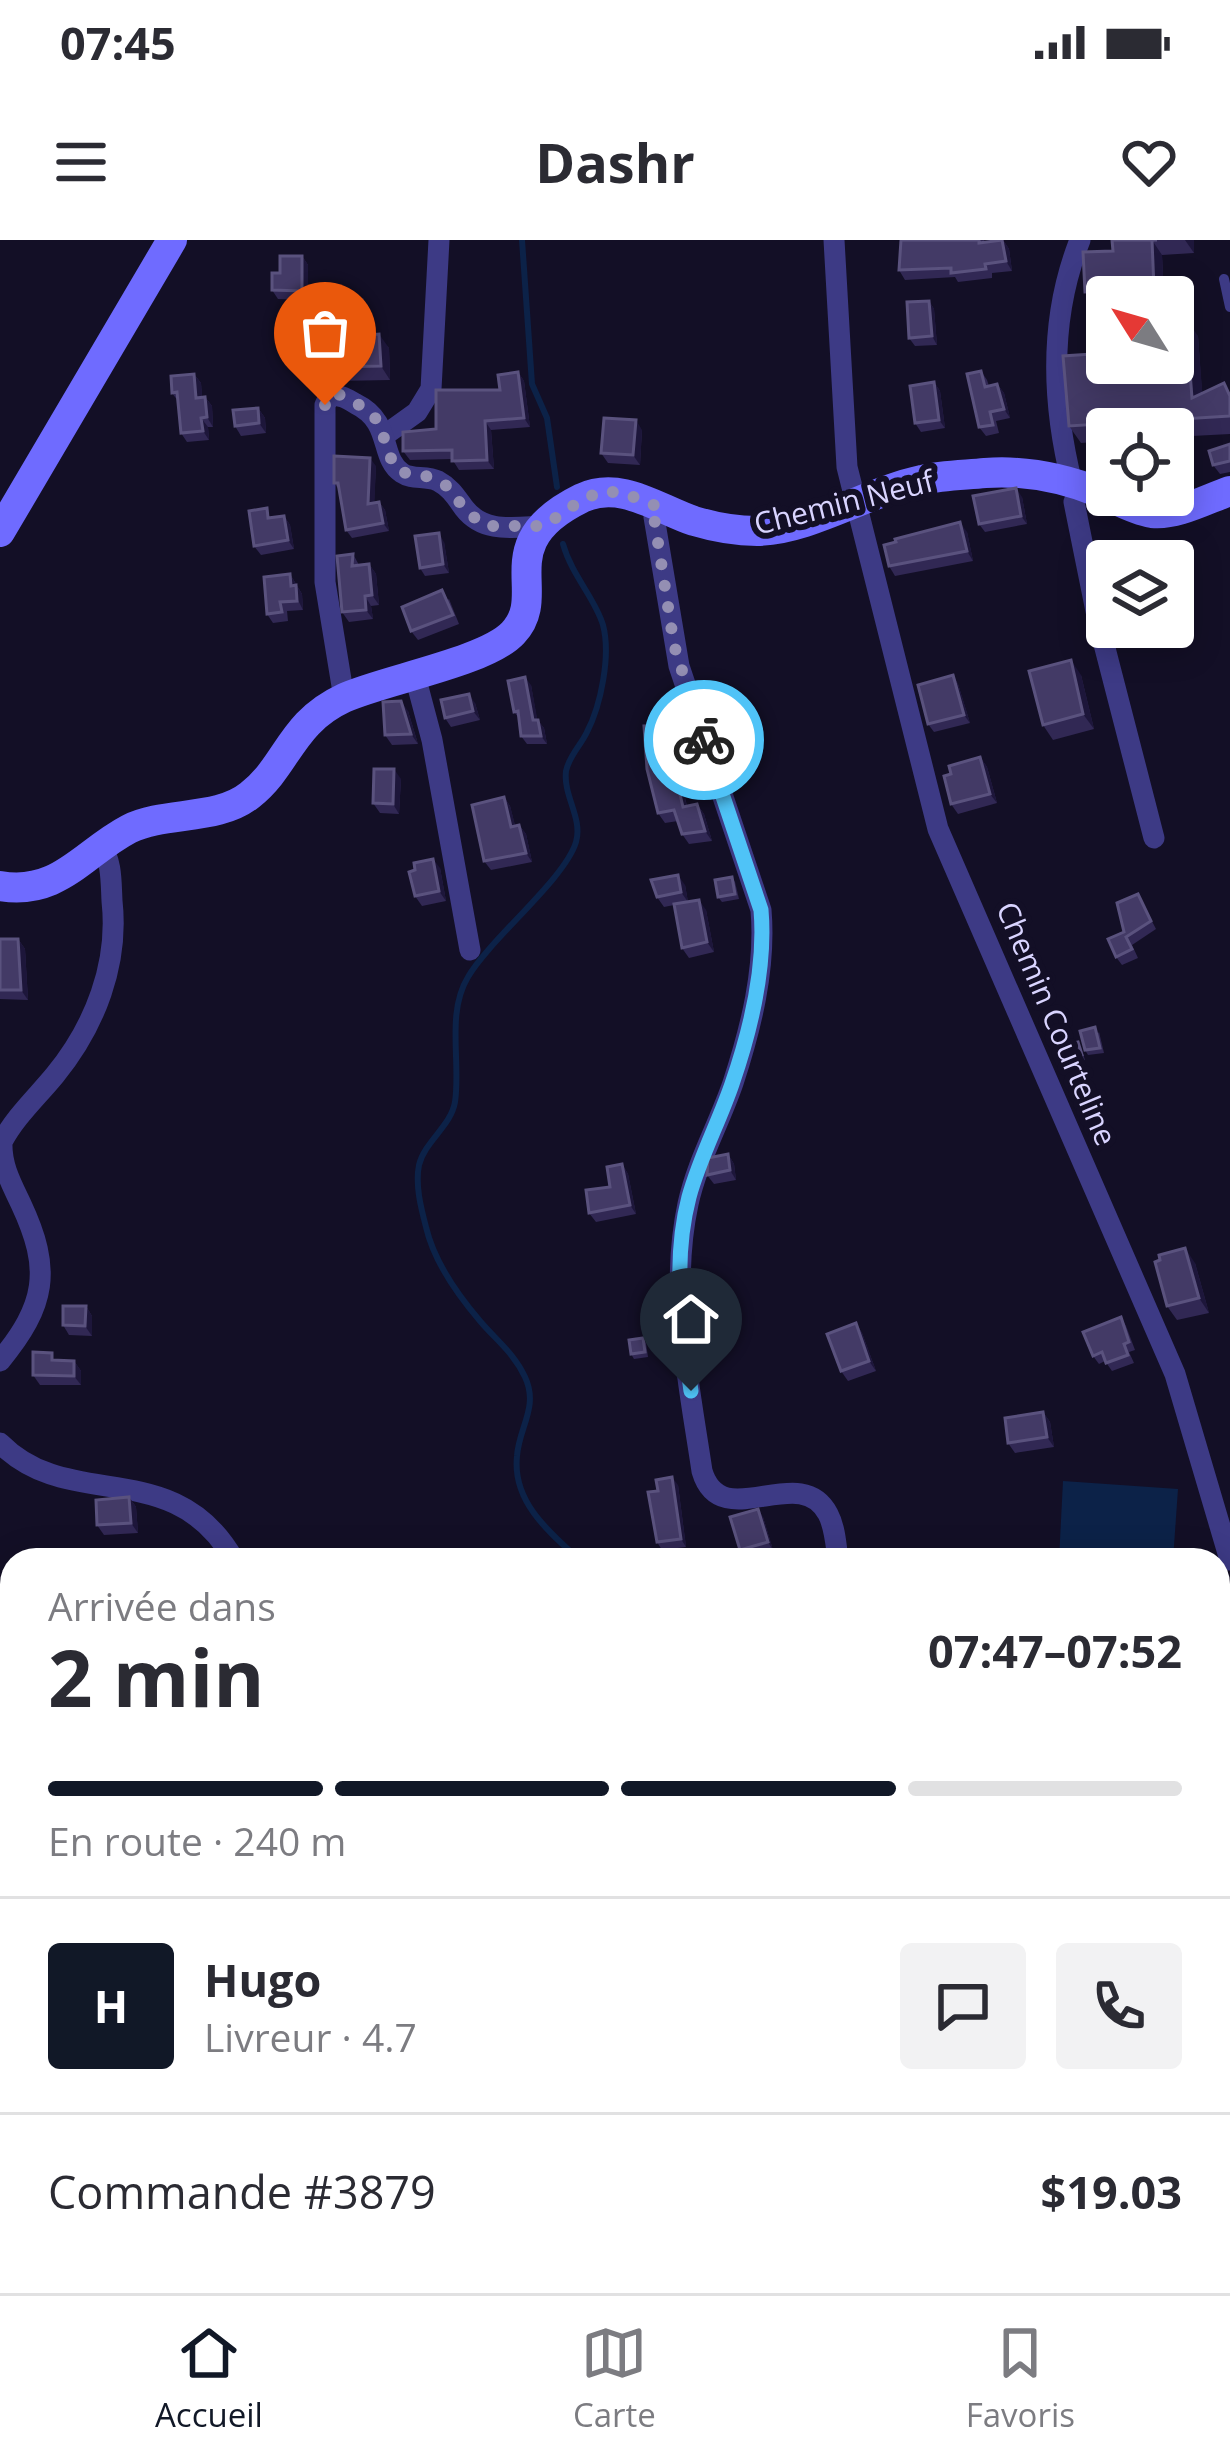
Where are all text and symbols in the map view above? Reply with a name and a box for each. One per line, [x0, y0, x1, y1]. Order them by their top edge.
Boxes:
text: 07:45 [60, 12, 176, 73]
text: Dashr [535, 125, 695, 199]
icon: menu [48, 129, 114, 195]
icon: heart [1116, 129, 1182, 195]
north arrow [1086, 276, 1194, 384]
map controls [1086, 276, 1194, 648]
pin [274, 282, 376, 405]
icon: bag [292, 300, 358, 366]
button: locate [1086, 408, 1194, 516]
street label: Chemin Neuf [750, 459, 940, 544]
button: layers [1086, 540, 1194, 648]
courier [644, 680, 764, 800]
icon: bike [671, 707, 737, 773]
street label: Chemin Courteline [987, 895, 1127, 1152]
pin [640, 1268, 742, 1391]
icon: home [658, 1286, 724, 1352]
text: Arrivée dans [48, 1579, 276, 1632]
text: 07:47–07:52 [928, 1620, 1182, 1681]
text: 2 min [48, 1624, 265, 1730]
text: En route · 240 m [48, 1814, 346, 1867]
button: chat [900, 1943, 1026, 2069]
button: phone [1056, 1943, 1182, 2069]
text: Hugo [204, 1949, 321, 2010]
text: H [94, 1975, 128, 2036]
text: Livreur · 4.7 [204, 2010, 417, 2063]
text: Commande #3879 [48, 2161, 436, 2222]
text: $19.03 [1041, 2161, 1182, 2222]
tab: Accueil [155, 2320, 263, 2437]
tab: Carte [573, 2320, 656, 2437]
tab: Favoris [966, 2320, 1075, 2437]

